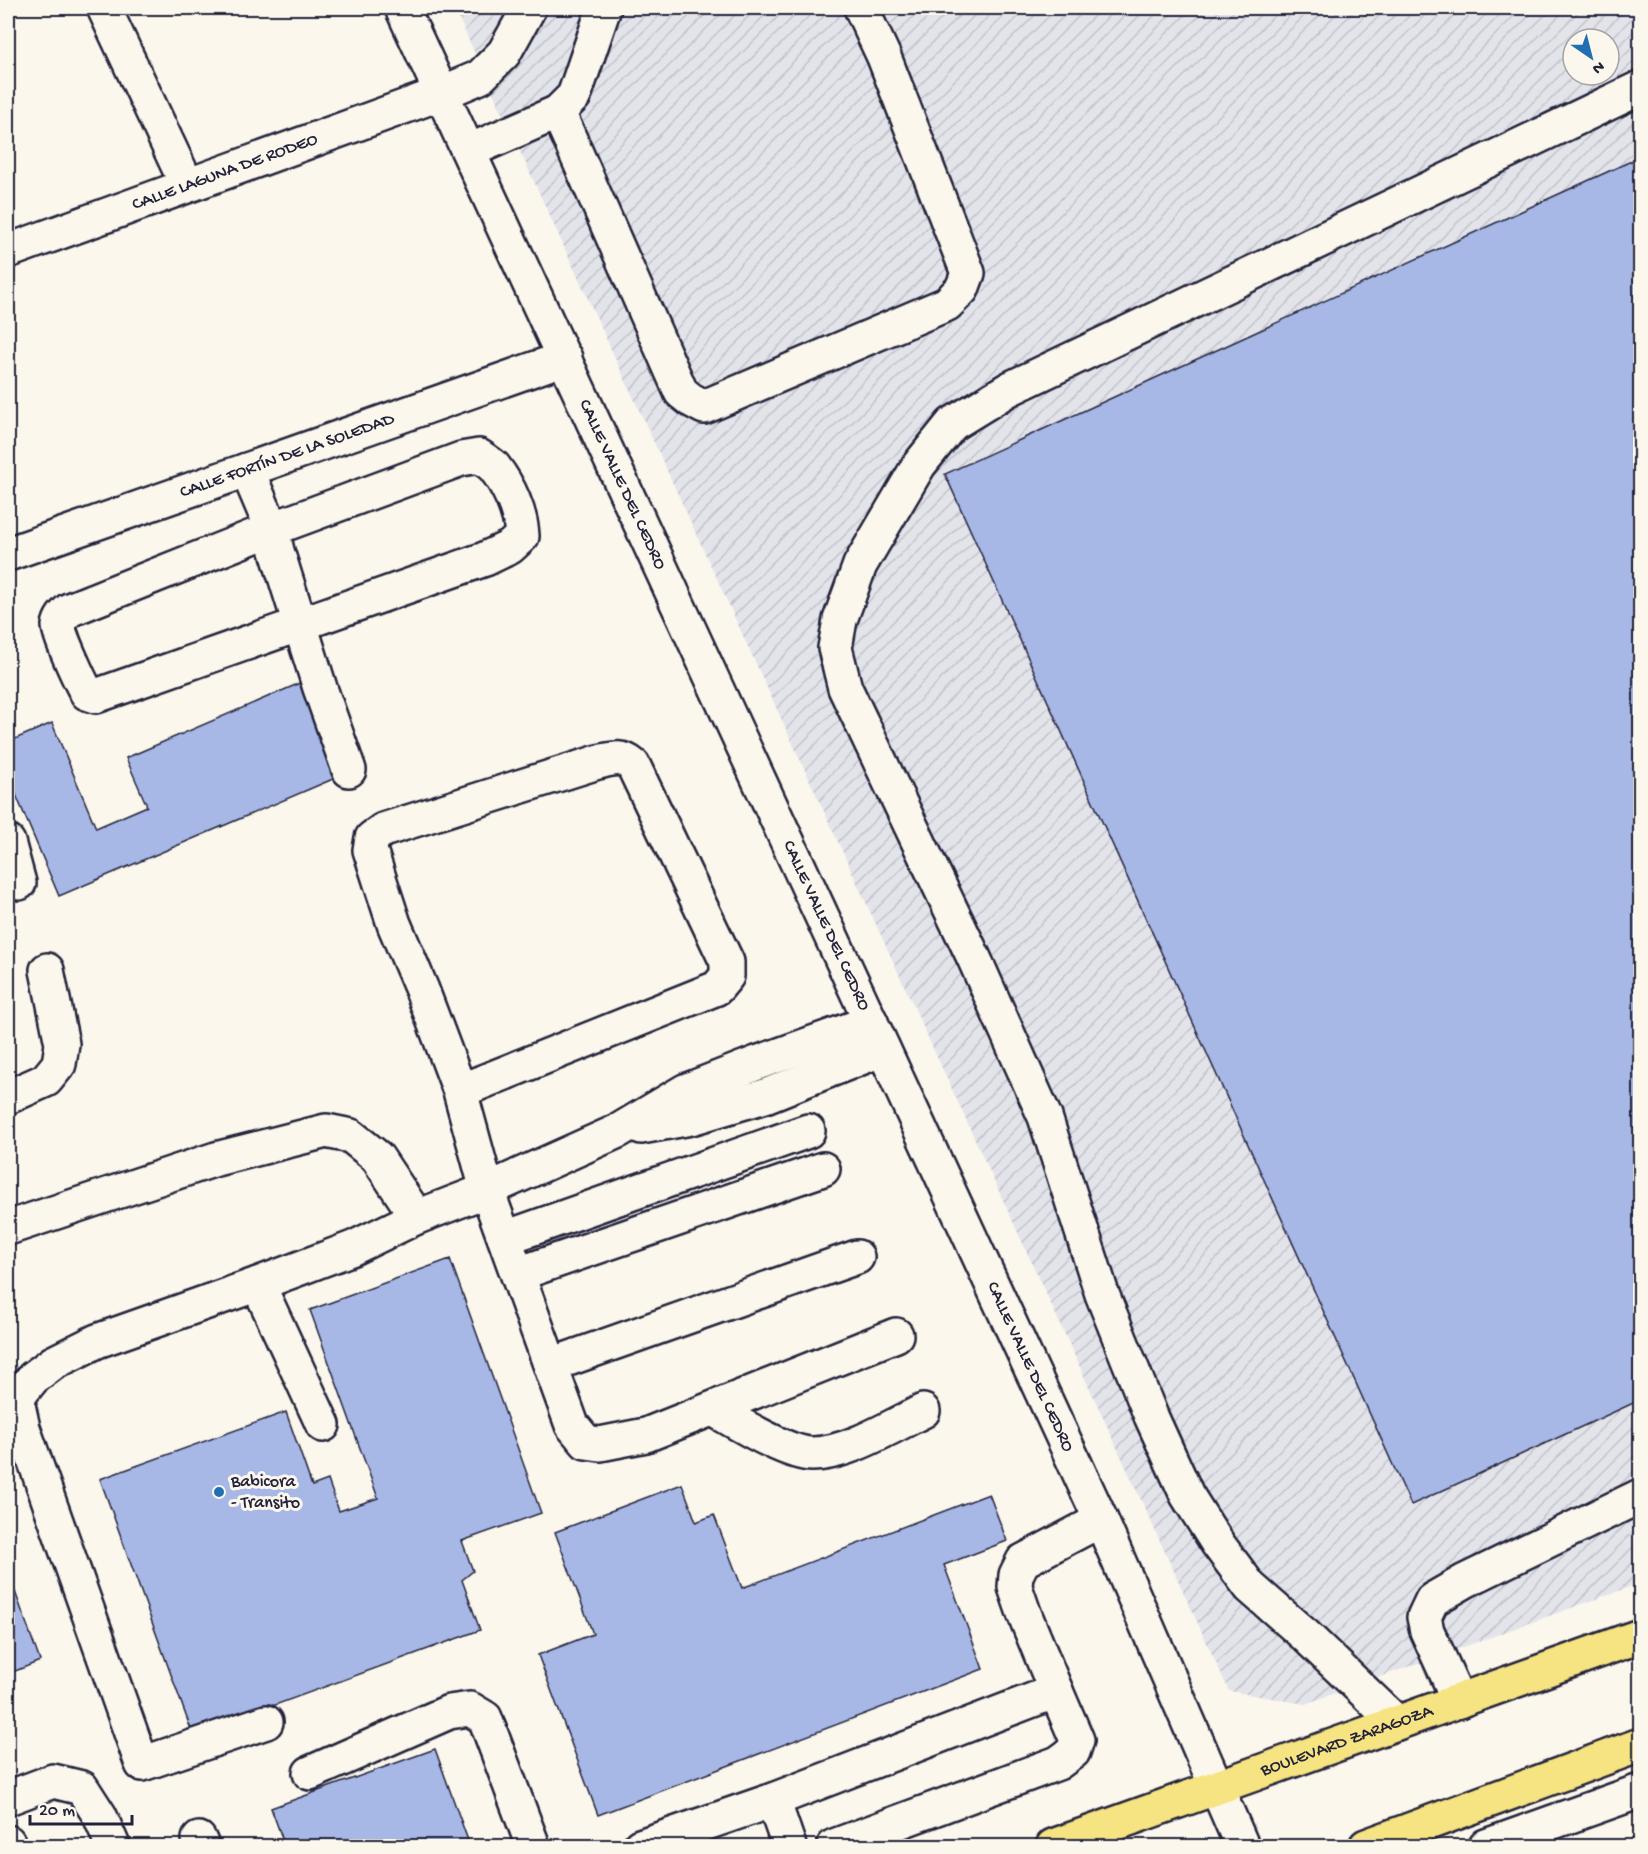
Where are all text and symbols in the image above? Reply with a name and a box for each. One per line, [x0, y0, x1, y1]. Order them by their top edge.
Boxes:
north arrow [1561, 27, 1621, 87]
text: N [1587, 56, 1607, 78]
street label: CALLE LAGUNA DE RODEO [129, 129, 321, 215]
street label: CALLE VALLE DEL CEDRO [574, 396, 671, 573]
street label: CALLE FORTÍN DE LA SOLEDAD [177, 408, 397, 503]
street label: CALLE VALLE DEL CEDRO [778, 837, 875, 1014]
street label: CALLE VALLE DEL CEDRO [982, 1278, 1079, 1455]
place label: Babicora - Transito [230, 1472, 300, 1514]
marker: Babicora - Transito [212, 1485, 226, 1499]
street label: BOULEVARD ZARAGOZA [1257, 1700, 1437, 1782]
scale bar [30, 1788, 132, 1826]
text: 20 m [39, 1801, 75, 1822]

